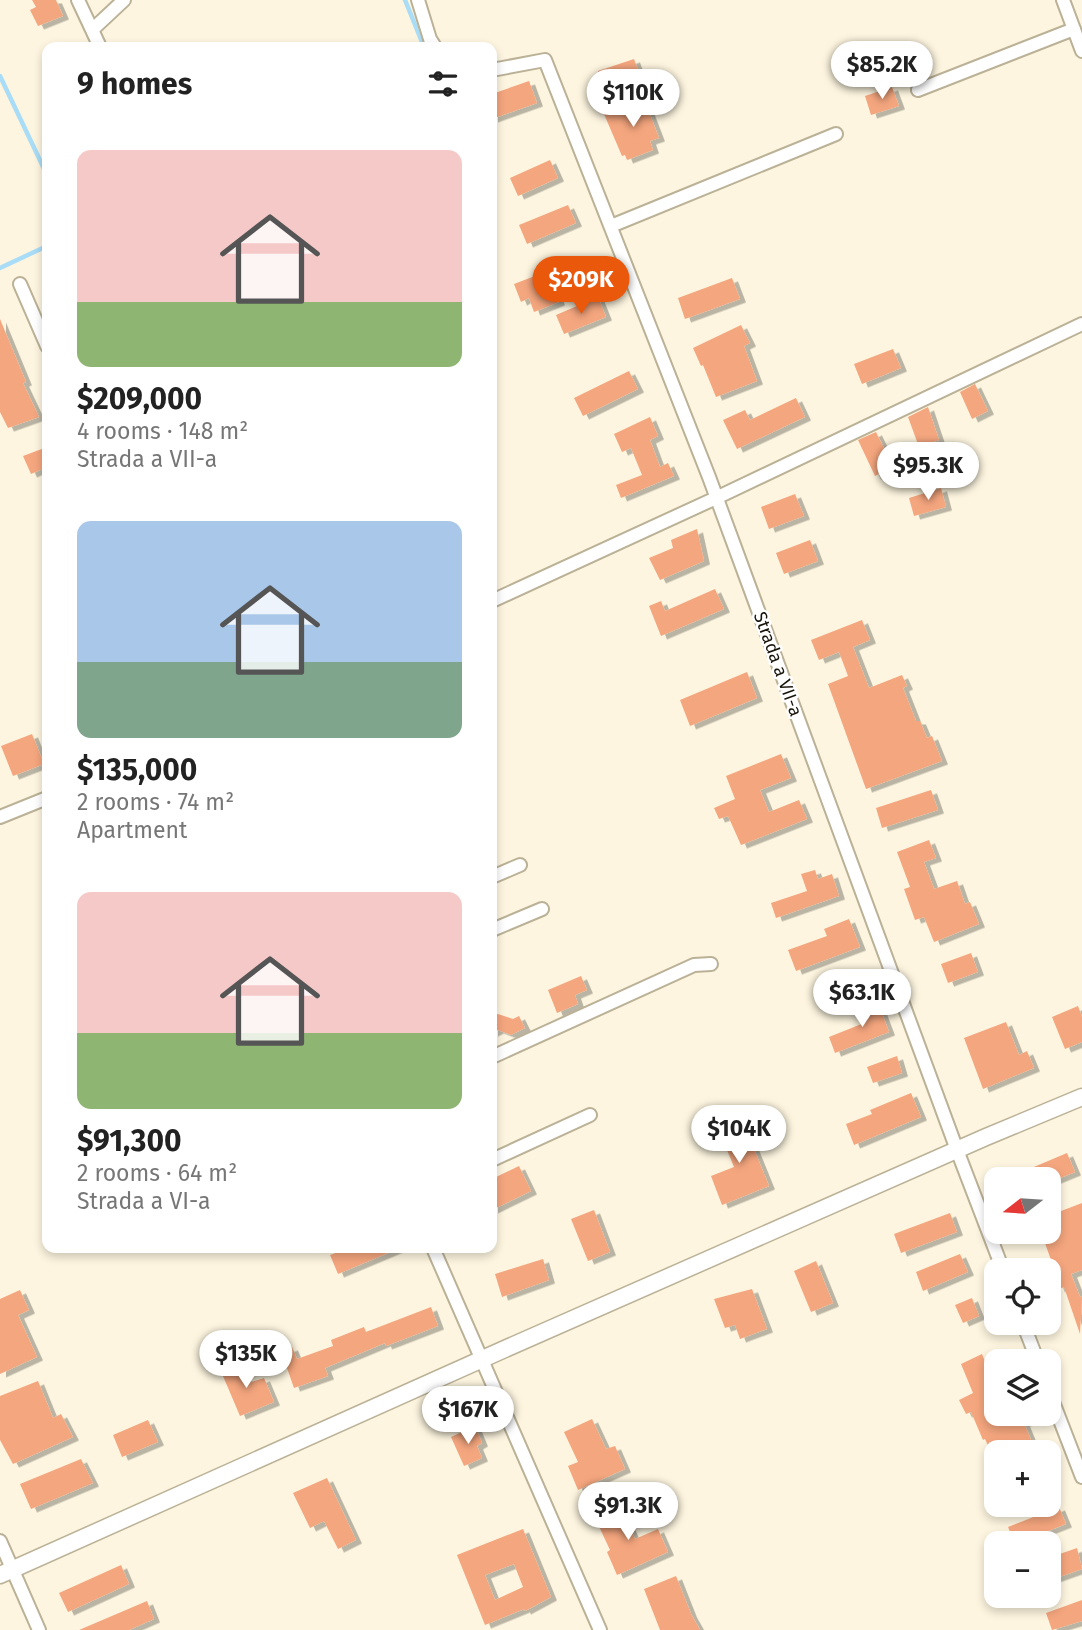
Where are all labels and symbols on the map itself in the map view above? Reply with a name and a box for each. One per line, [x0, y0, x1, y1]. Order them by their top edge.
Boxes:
pin: $85.2K [825, 42, 939, 101]
pin: $110K [584, 69, 682, 129]
pin: $209K [532, 256, 630, 316]
pin: $95.3K [871, 442, 985, 502]
street label: Strada a VII-a [749, 609, 807, 719]
pin: $63.1K [805, 970, 919, 1029]
pin: $104K [690, 1106, 788, 1165]
north arrow [984, 1167, 1060, 1244]
pin: $135K [197, 1330, 295, 1390]
pin: $167K [419, 1386, 517, 1446]
pin: $91.3K [571, 1482, 685, 1542]

